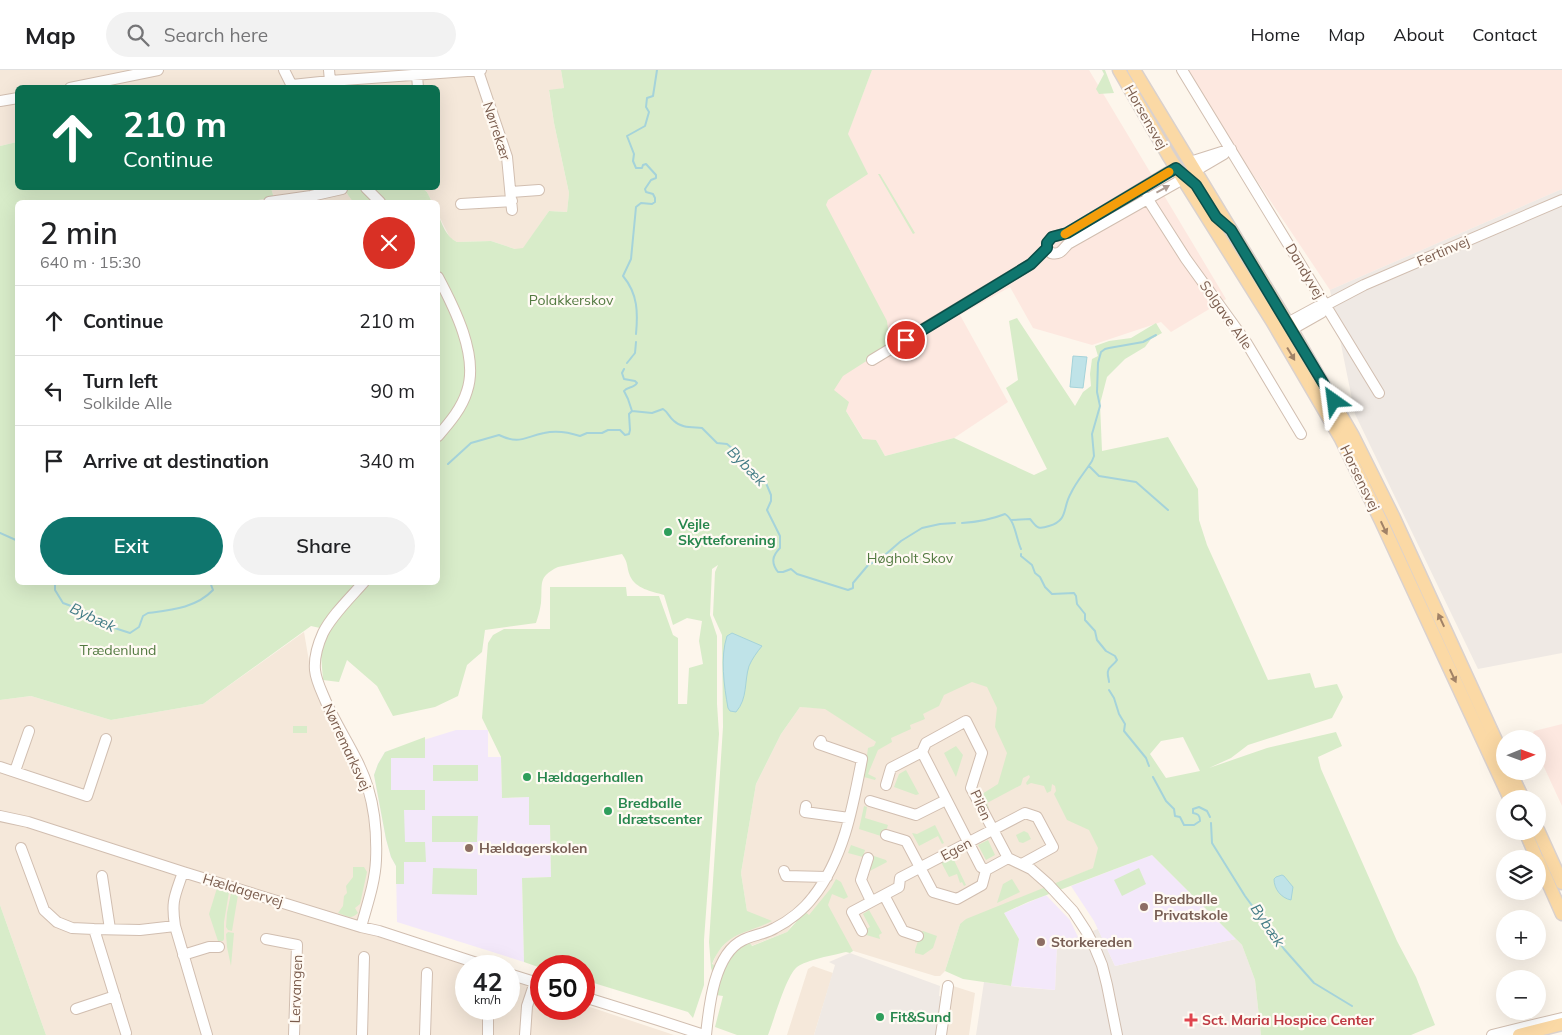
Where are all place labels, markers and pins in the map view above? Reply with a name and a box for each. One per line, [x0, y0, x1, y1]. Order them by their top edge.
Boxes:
pin [885, 319, 927, 361]
place label: Vejle Skytteforening [677, 515, 776, 549]
marker: Vejle Skytteforening [662, 526, 674, 538]
place label: Hældagerhallen [537, 768, 643, 786]
marker: Hældagerhallen [521, 771, 533, 783]
place label: Bredballe Idrætscenter [618, 794, 703, 828]
marker: Bredballe Idrætscenter [602, 805, 614, 817]
place label: Hældagerskolen [479, 839, 588, 857]
marker: Hældagerskolen [463, 842, 475, 854]
place label: Bredballe Privatskole [1154, 890, 1228, 924]
marker: Bredballe Privatskole [1138, 901, 1150, 913]
place label: Storkereden [1051, 933, 1132, 951]
marker: Storkereden [1035, 936, 1047, 948]
place label: Fit&Sund [890, 1008, 951, 1026]
marker: Fit&Sund [874, 1011, 886, 1023]
place label: Sct. Maria Hospice Center [1202, 1011, 1375, 1029]
marker: Sct. Maria Hospice Center [1184, 1013, 1198, 1027]

